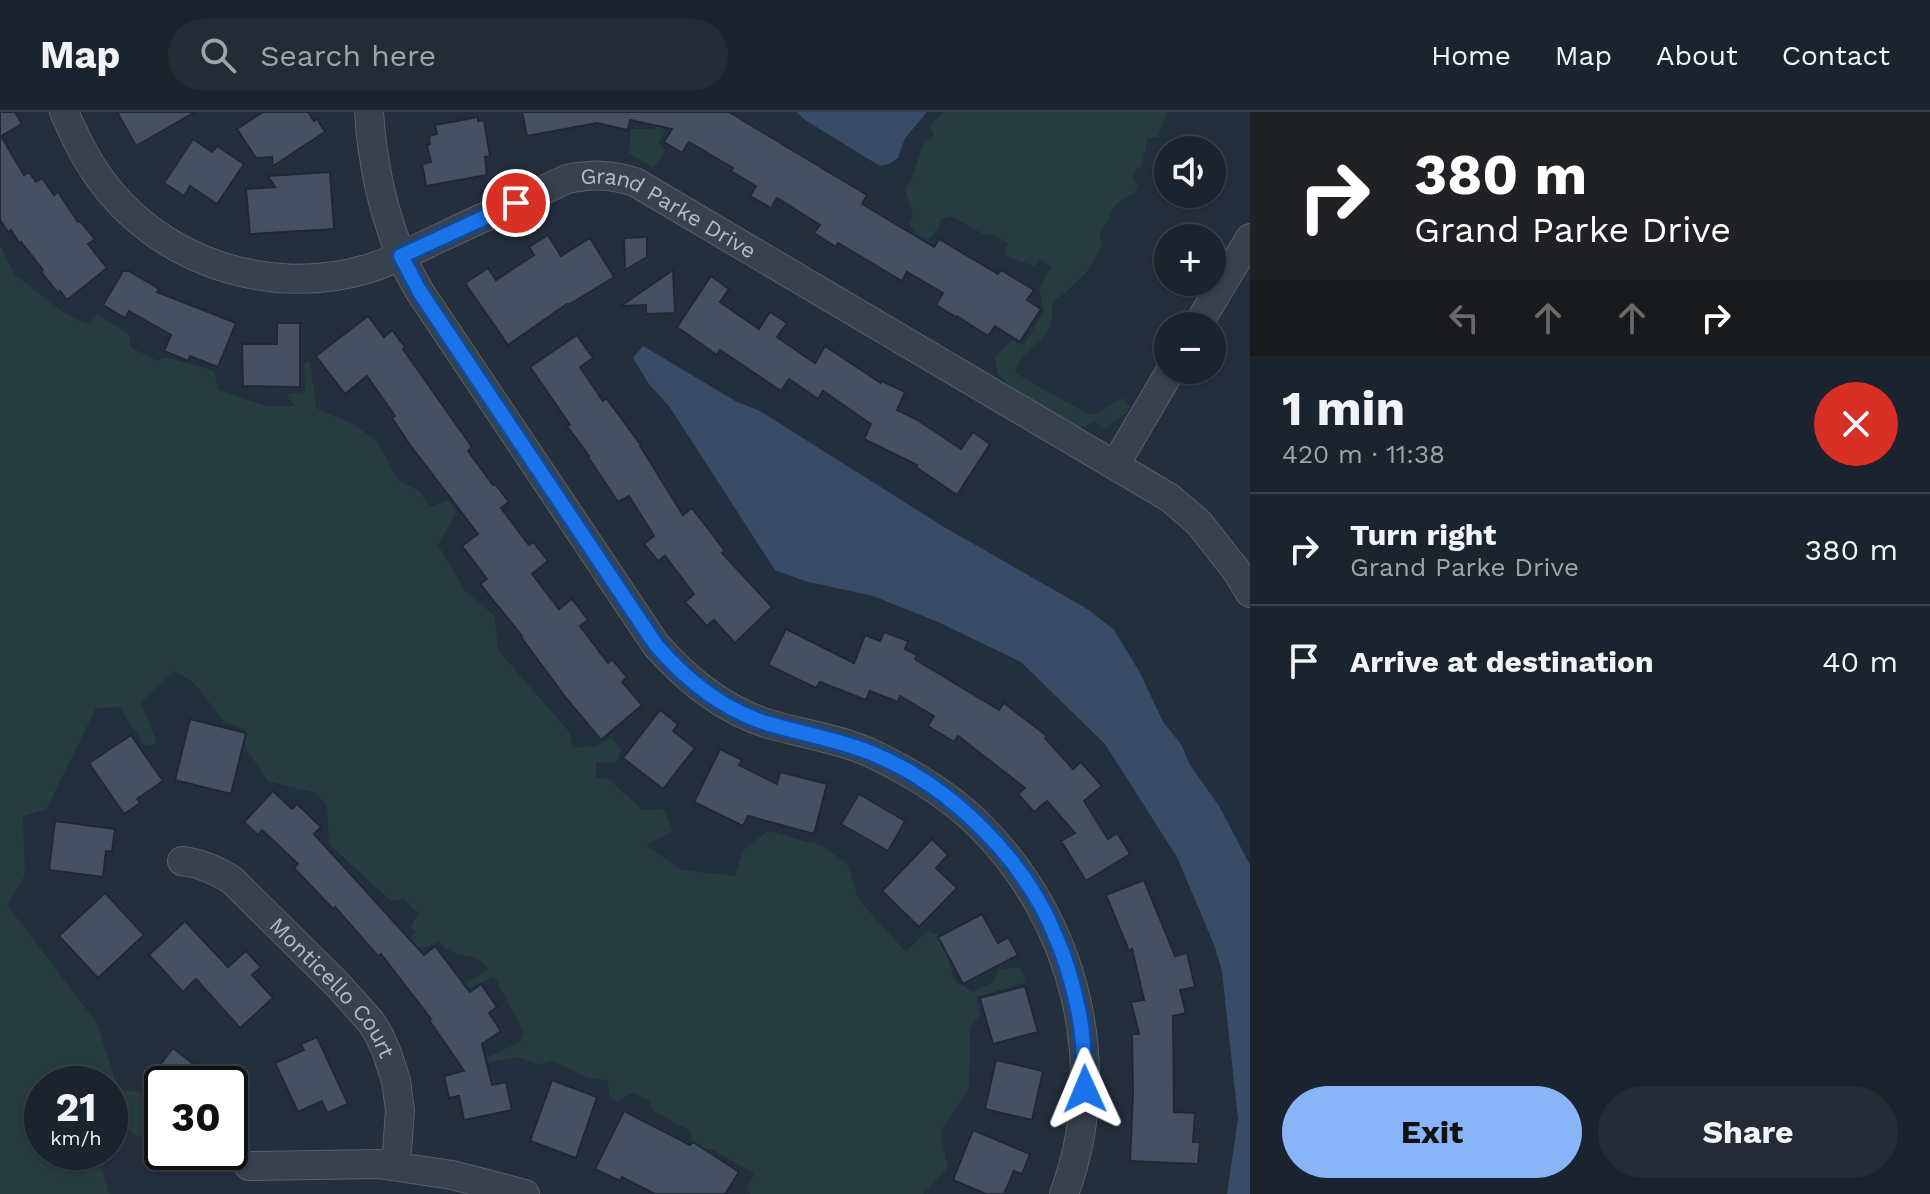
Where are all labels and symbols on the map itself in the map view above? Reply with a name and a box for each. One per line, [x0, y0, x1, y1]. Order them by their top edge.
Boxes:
street label: Grand Parke Drive [580, 163, 760, 264]
pin [482, 169, 550, 237]
street label: Monticello Court [264, 913, 400, 1062]
position arrow [1043, 1047, 1127, 1131]
speed limit sign: 30 [144, 1066, 248, 1170]

